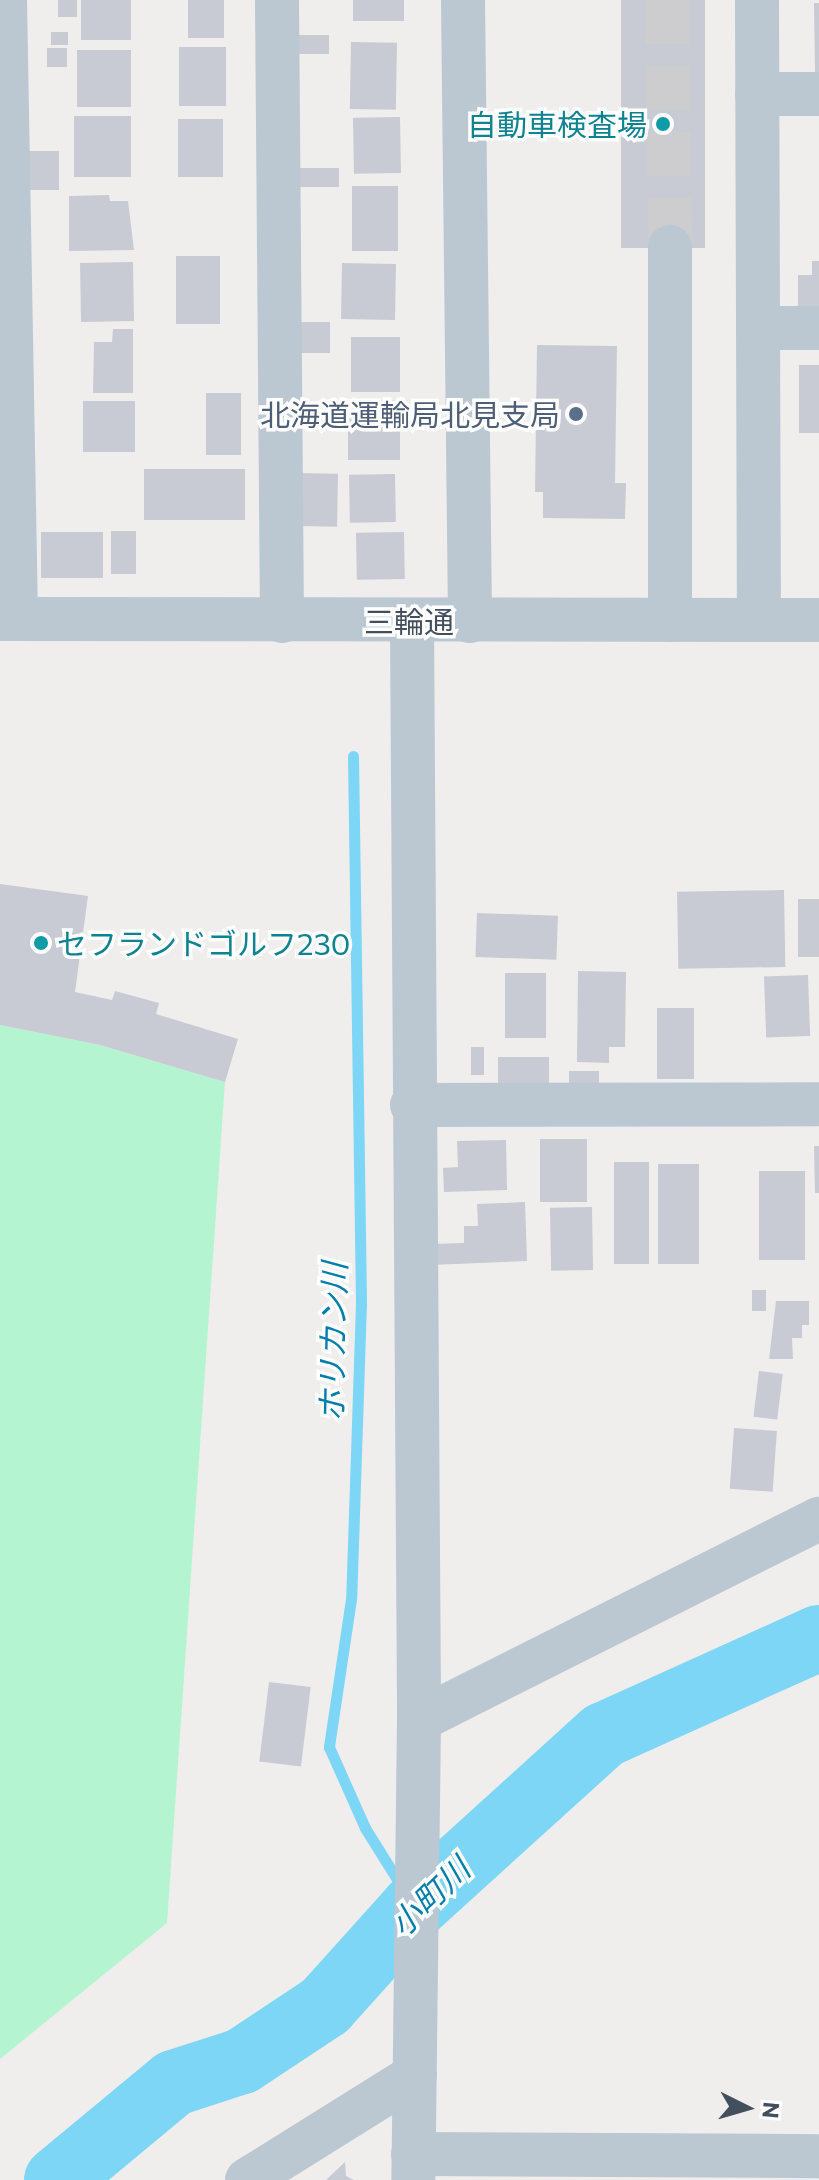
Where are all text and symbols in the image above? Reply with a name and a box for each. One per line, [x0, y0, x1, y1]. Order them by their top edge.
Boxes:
place label: 自動車検査場 [467, 106, 647, 142]
marker: 自動車検査場 [654, 115, 672, 133]
place label: 北海道運輸局北見支局 [260, 396, 560, 432]
marker: 北海道運輸局北見支局 [567, 405, 585, 423]
street label: 三輪通 [364, 603, 454, 639]
place label: セフランドゴルフ230 [57, 925, 350, 961]
marker: セフランドゴルフ230 [32, 934, 50, 952]
water label: ホリカン川 [311, 1262, 353, 1422]
water label: 小町川 [381, 1849, 477, 1943]
north arrow [707, 2068, 787, 2148]
text: N [757, 2101, 786, 2120]

